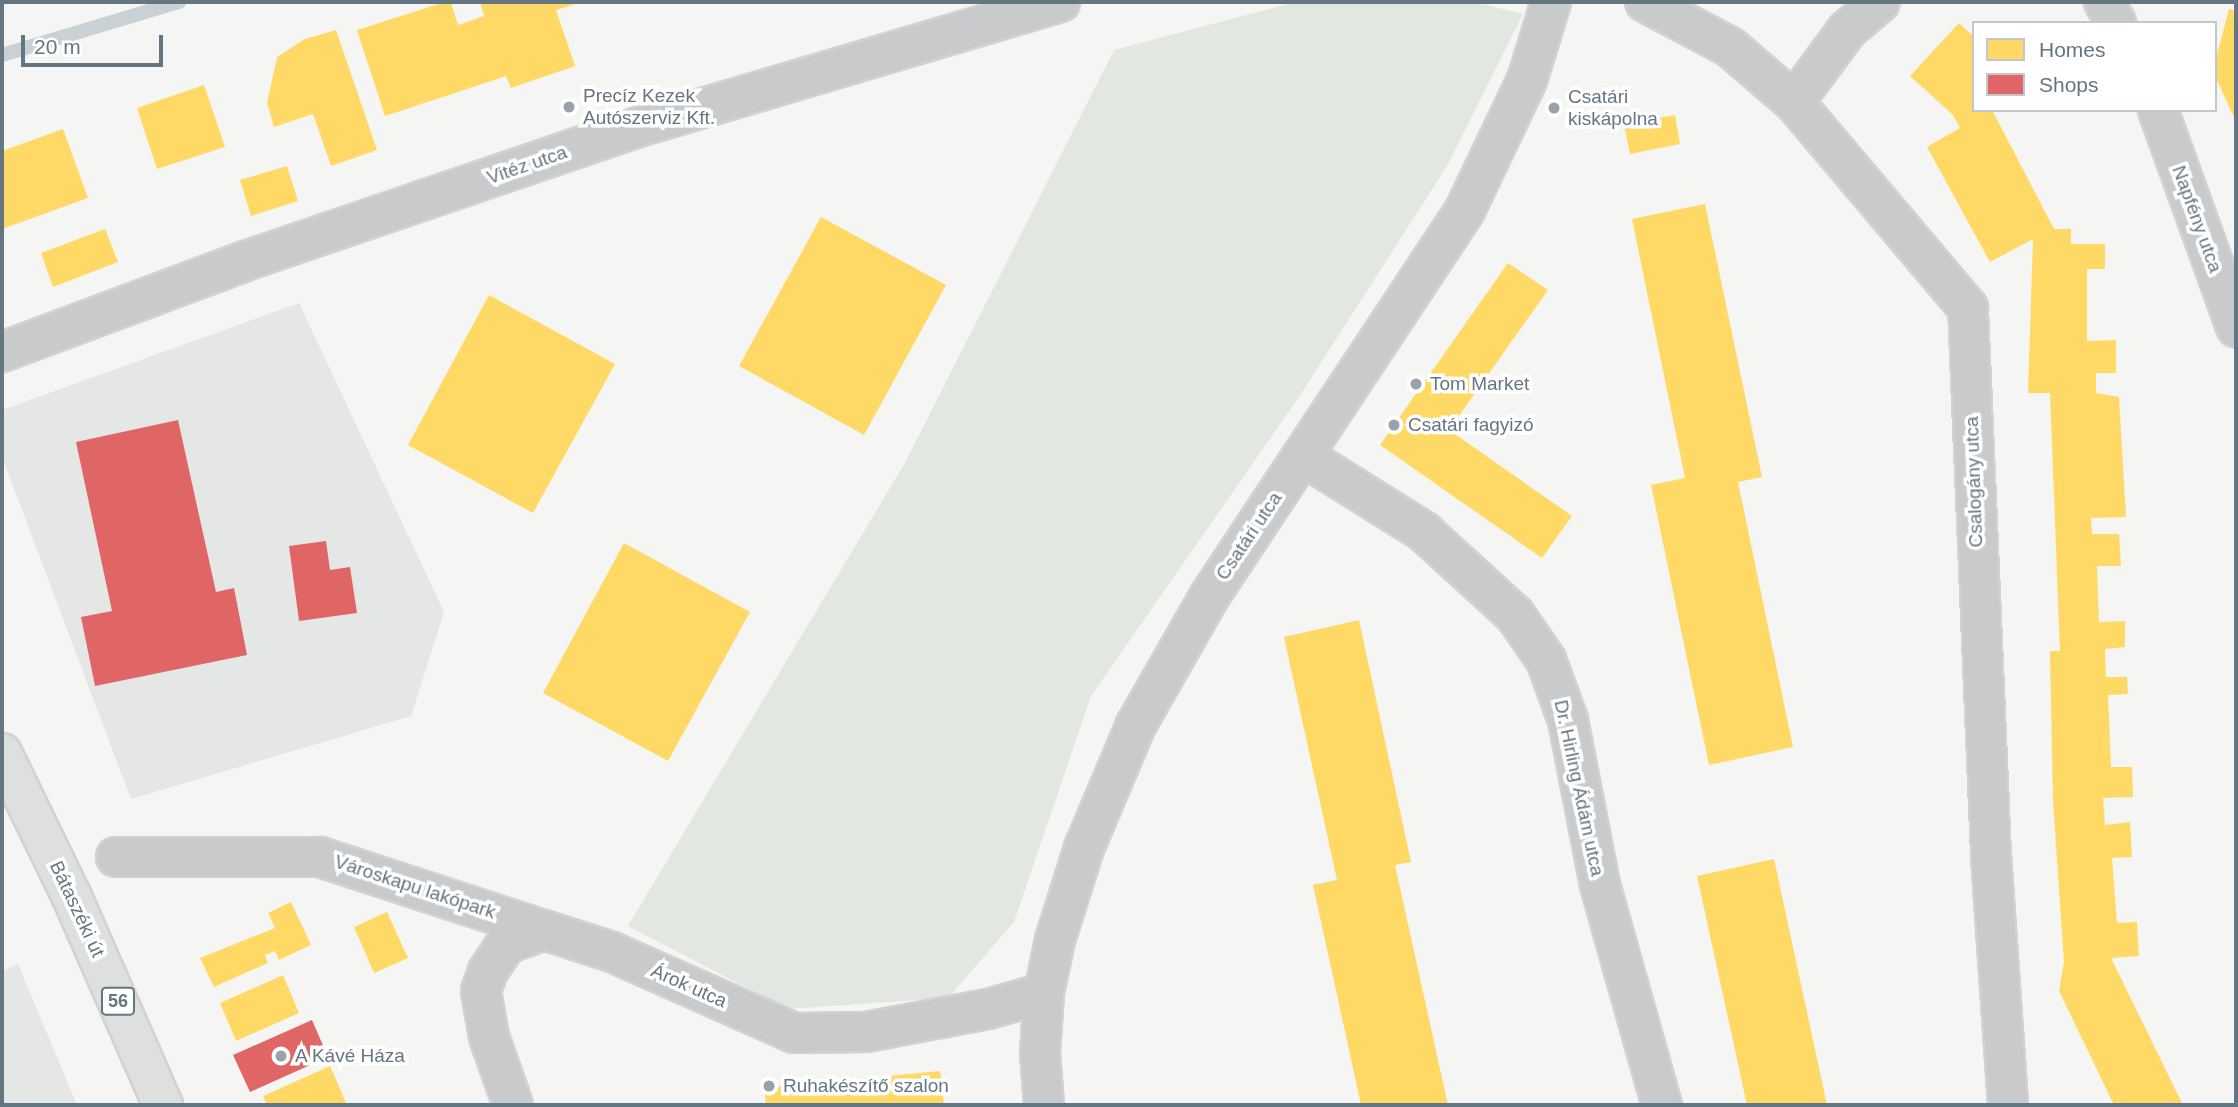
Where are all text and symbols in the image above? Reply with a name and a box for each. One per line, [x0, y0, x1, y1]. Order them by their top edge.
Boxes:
scale bar [24, 21, 166, 65]
legend [1972, 21, 2217, 112]
text: 20 m [34, 35, 81, 58]
text: Homes [2039, 38, 2106, 61]
text: Shops [2039, 73, 2099, 96]
place label: Precíz Kezek Autószerviz Kft. [583, 85, 715, 129]
place label: Csatári kiskápolna [1568, 86, 1658, 130]
marker: Precíz Kezek Autószerviz Kft. [561, 99, 577, 115]
marker: Csatári kiskápolna [1546, 100, 1562, 116]
street label: Vitéz utca [484, 141, 570, 189]
street label: Napfény utca [2167, 162, 2227, 276]
place label: Tom Market [1430, 373, 1529, 395]
marker: Tom Market [1408, 376, 1424, 392]
place label: Csatári fagyizó [1408, 414, 1534, 436]
street label: Csalogány utca [1960, 416, 1988, 548]
marker: Csatári fagyizó [1386, 417, 1402, 433]
street label: Csatári utca [1211, 488, 1287, 584]
street label: Dr. Hirling Ádám utca [1549, 698, 1609, 878]
street label: Városkapu lakópark [332, 850, 498, 924]
street label: Bátaszéki út [45, 857, 109, 961]
street label: Árok utca [648, 959, 730, 1013]
road number: 56 [100, 986, 136, 1016]
place label: A Kávé Háza [295, 1045, 406, 1067]
marker: A Kávé Háza [273, 1048, 289, 1064]
place label: Ruhakészítő szalon [783, 1075, 949, 1097]
marker: Ruhakészítő szalon [761, 1078, 777, 1094]

